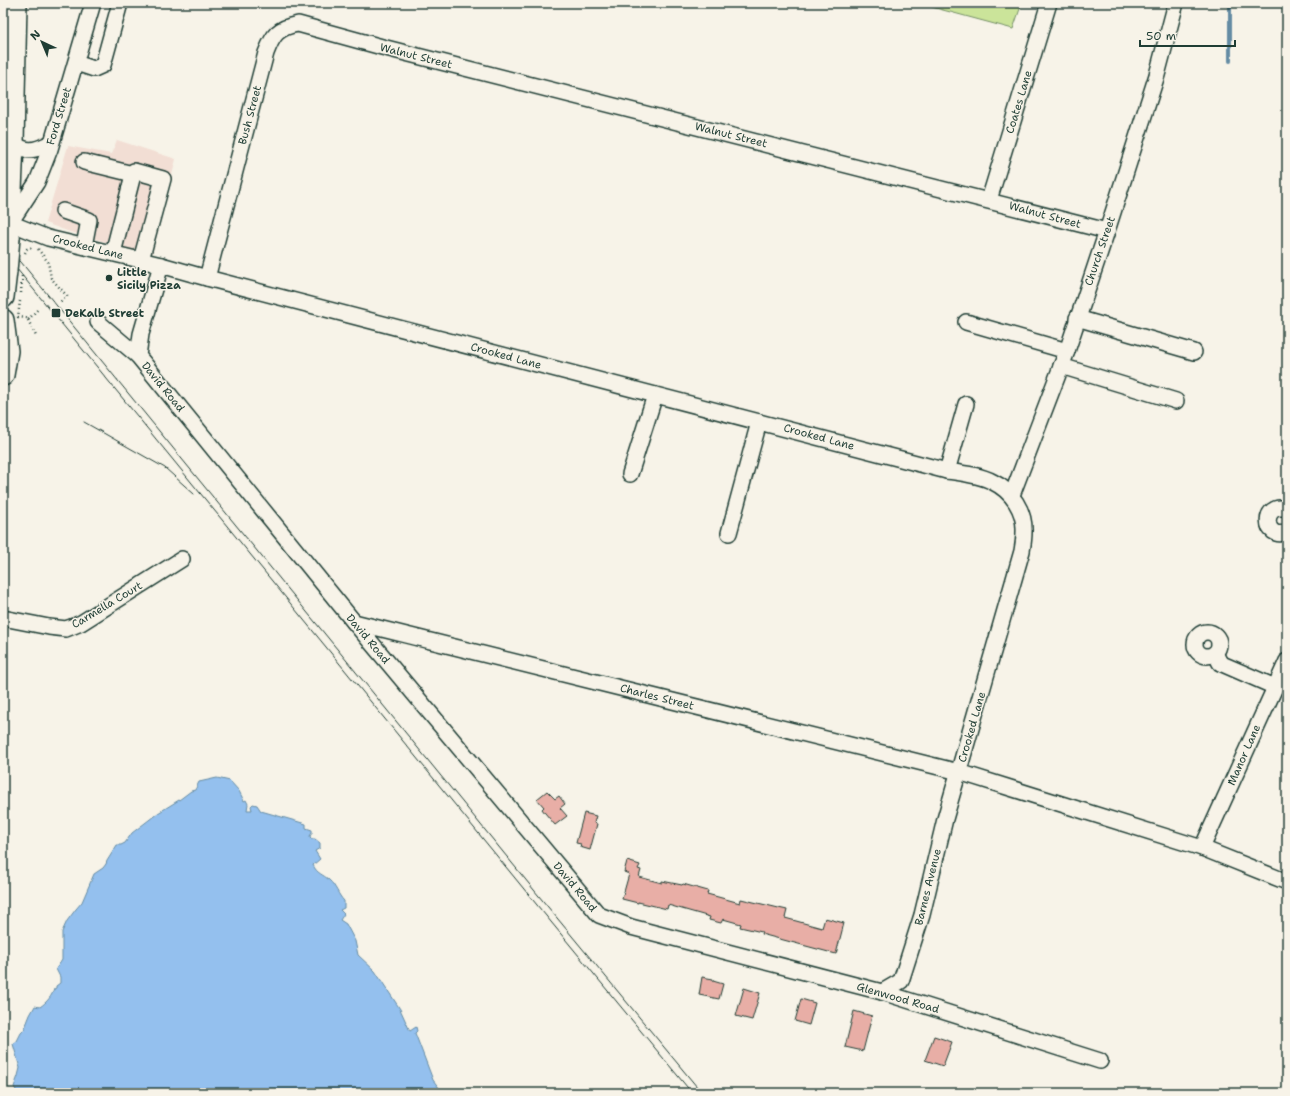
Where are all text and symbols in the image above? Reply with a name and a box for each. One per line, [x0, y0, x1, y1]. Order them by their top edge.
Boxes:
north arrow [22, 22, 62, 62]
scale bar [1140, 22, 1235, 48]
text: N [27, 27, 44, 44]
text: 50 m [1146, 28, 1176, 44]
street label: Walnut Street [378, 40, 454, 72]
street label: Coates Lane [1002, 69, 1036, 135]
street label: Bush Street [235, 83, 265, 146]
street label: Ford Street [43, 85, 75, 147]
street label: Walnut Street [693, 119, 769, 151]
street label: Walnut Street [1007, 198, 1083, 232]
street label: Church Street [1081, 214, 1119, 288]
street label: Crooked Lane [51, 231, 125, 263]
place label: Little Sicily Pizza [117, 265, 181, 293]
marker: Little Sicily Pizza [104, 273, 114, 283]
place label: DeKalb Street [65, 306, 145, 321]
marker: DeKalb Street [50, 307, 62, 319]
street label: Crooked Lane [469, 339, 543, 373]
street label: David Road [138, 359, 188, 415]
street label: Crooked Lane [782, 420, 856, 454]
street label: Carmella Court [69, 578, 145, 632]
street label: David Road [343, 611, 393, 667]
street label: Charles Street [618, 681, 696, 713]
street label: Crooked Lane [955, 690, 989, 764]
street label: Manor Lane [1224, 722, 1264, 788]
street label: Barnes Avenue [911, 847, 945, 927]
street label: David Road [550, 859, 600, 915]
street label: Glenwood Road [855, 979, 941, 1017]

